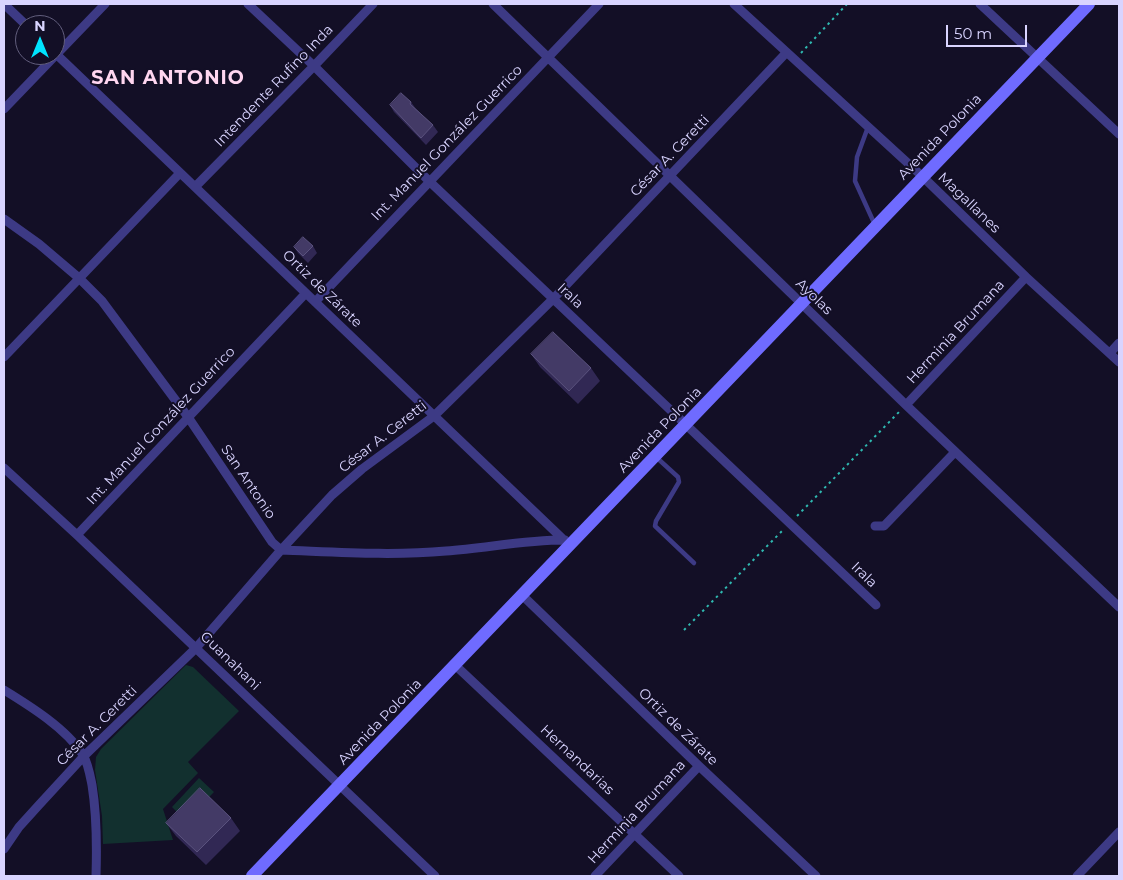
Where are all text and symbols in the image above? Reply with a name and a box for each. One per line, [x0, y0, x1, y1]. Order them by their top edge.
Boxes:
north arrow [15, 15, 65, 65]
scale bar [948, 15, 1029, 47]
text: N [34, 17, 46, 35]
street label: Intendente Rufino Inda [211, 21, 337, 151]
text: 50 m [954, 24, 992, 43]
street label: Int. Manuel González Guerrico [368, 62, 526, 224]
district label: SAN ANTONIO [90, 67, 246, 89]
street label: Avenida Polonia [895, 91, 985, 183]
street label: César A. Ceretti [627, 112, 713, 200]
street label: Magallanes [934, 169, 1004, 237]
street label: Ortiz de Zárate [279, 247, 365, 331]
street label: Ayolas [792, 275, 836, 319]
street label: Herminia Brumana [904, 277, 1008, 387]
street label: Irala [553, 280, 587, 312]
street label: Int. Manuel González Guerrico [83, 343, 239, 509]
street label: Avenida Polonia [615, 384, 705, 476]
street label: César A. Ceretti [336, 398, 430, 476]
street label: San Antonio [217, 442, 279, 522]
street label: Irala [848, 559, 880, 591]
street label: Guanahani [196, 628, 264, 694]
street label: Avenida Polonia [335, 676, 425, 768]
street label: César A. Ceretti [53, 682, 141, 770]
street label: Ortiz de Zárate [635, 685, 721, 769]
street label: Hernandarias [537, 722, 617, 798]
street label: Herminia Brumana [585, 757, 689, 867]

